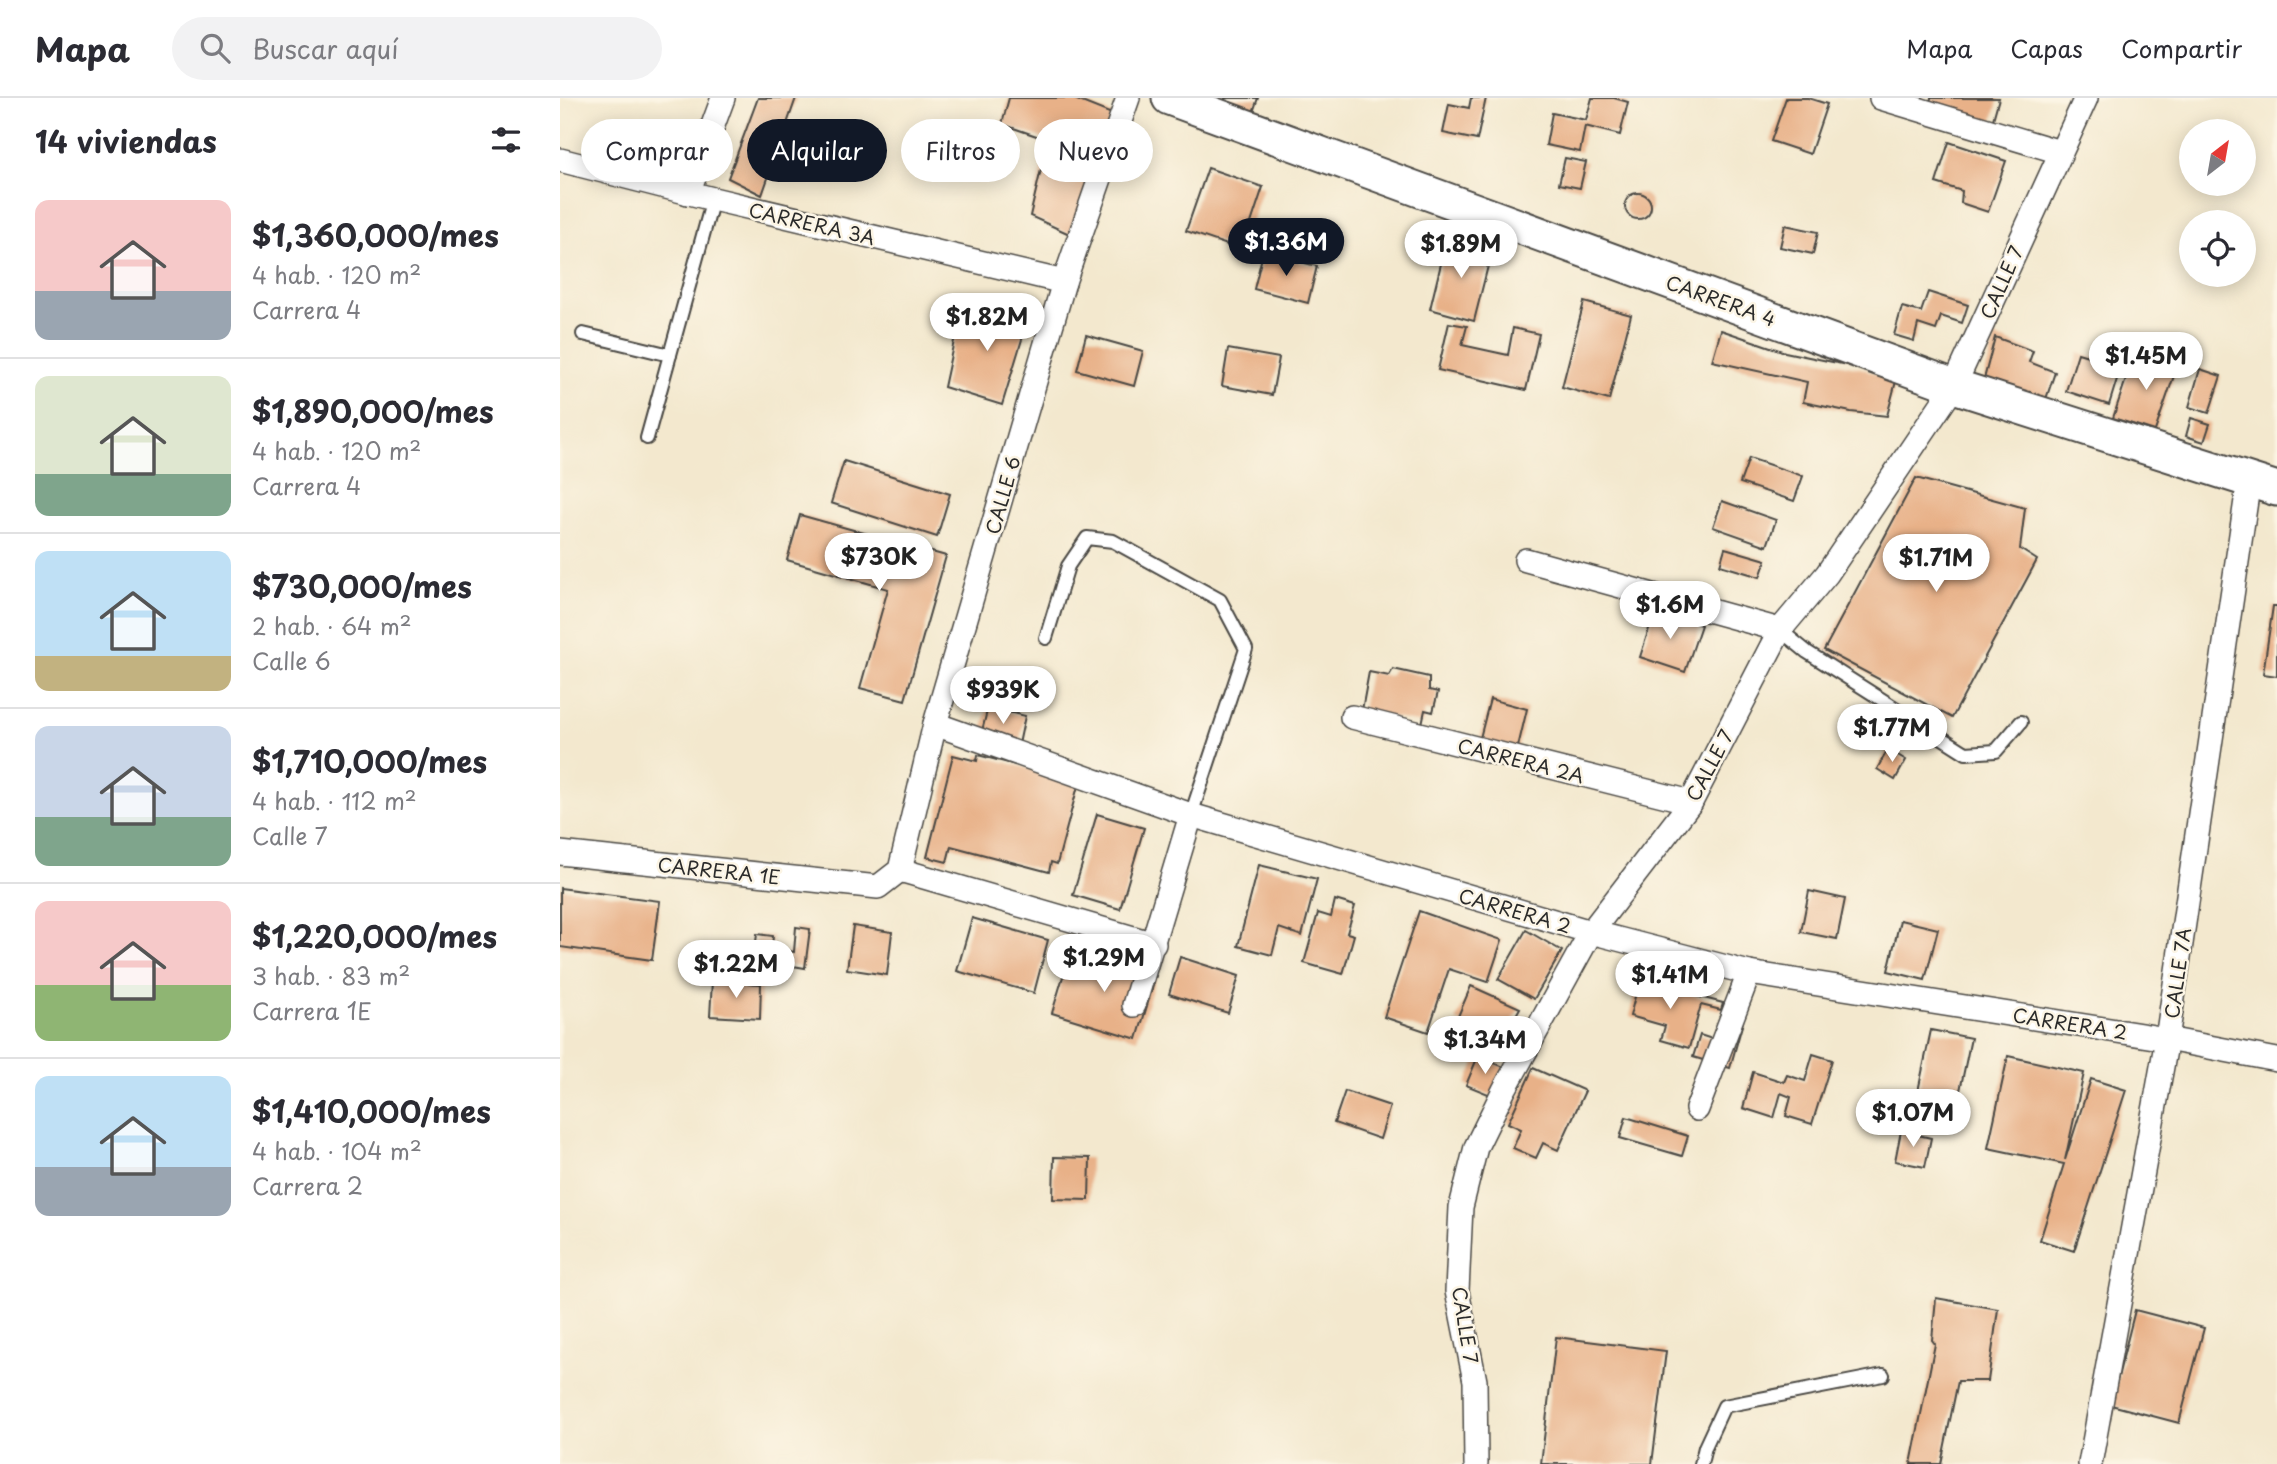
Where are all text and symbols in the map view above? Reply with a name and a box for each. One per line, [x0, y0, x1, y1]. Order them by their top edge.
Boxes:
search box [172, 17, 662, 80]
text: Mapa [35, 23, 130, 73]
icon: search [196, 29, 234, 67]
text: Buscar aquí [252, 29, 398, 68]
text: Mapa [1906, 30, 1972, 66]
text: Capas [2010, 30, 2083, 66]
text: Compartir [2121, 30, 2242, 66]
text: 14 viviendas [35, 118, 217, 163]
chip: Comprar [581, 119, 733, 182]
chip: Alquilar [747, 119, 887, 182]
chip: Filtros [901, 119, 1020, 182]
chip: Nuevo [1034, 119, 1153, 182]
north arrow [2179, 119, 2256, 196]
map controls [2179, 119, 2256, 287]
icon: filters [487, 121, 525, 159]
street label: CARRERA 3A [746, 195, 878, 251]
button: locate [2179, 210, 2256, 287]
text: $1,360,000/mes [252, 212, 499, 257]
pin: $1.36M [1229, 218, 1343, 278]
pin: $1.89M [1404, 220, 1518, 280]
text: $1.36M [1244, 223, 1328, 258]
text: $1.89M [1421, 225, 1501, 260]
icon: home [91, 228, 175, 312]
street label: CALLE 7 [1972, 241, 2030, 323]
text: 4 hab. · 120 m² [252, 257, 421, 292]
street label: CARRERA 4 [1662, 267, 1780, 333]
text: Carrera 4 [252, 292, 361, 327]
pin: $1.82M [930, 294, 1044, 353]
text: $1.82M [946, 298, 1028, 333]
pin: $1.45M [2089, 332, 2203, 392]
text: $1.45M [2105, 337, 2187, 372]
text: $1,890,000/mes [252, 388, 494, 433]
icon: home [91, 404, 175, 488]
text: 4 hab. · 120 m² [252, 433, 421, 468]
street label: CALLE 6 [977, 453, 1027, 537]
text: Carrera 4 [252, 468, 361, 503]
pin: $730K [830, 533, 928, 593]
pin: $1.71M [1879, 534, 1993, 594]
text: $730K [841, 538, 917, 573]
text: $1.71M [1899, 539, 1973, 574]
text: $730,000/mes [252, 563, 472, 608]
icon: home [91, 579, 175, 663]
pin: $1.6M [1621, 582, 1719, 641]
text: $1.6M [1636, 586, 1704, 621]
text: 2 hab. · 64 m² [252, 608, 412, 643]
text: Calle 6 [252, 643, 331, 678]
pin: $939K [954, 666, 1052, 726]
text: $939K [966, 671, 1040, 706]
pin: $1.77M [1835, 704, 1949, 764]
text: $1.77M [1853, 709, 1931, 744]
street label: CALLE 7 [1678, 724, 1740, 806]
street label: CARRERA 2A [1455, 731, 1587, 789]
text: $1,710,000/mes [252, 738, 487, 783]
icon: home [91, 754, 175, 838]
text: 4 hab. · 112 m² [252, 783, 417, 818]
text: Calle 7 [252, 818, 328, 853]
street label: CARRERA 1E [656, 850, 782, 890]
street label: CARRERA 2 [1456, 881, 1574, 939]
text: $1,220,000/mes [252, 913, 497, 958]
street label: CALLE 7A [2157, 926, 2197, 1020]
icon: home [91, 929, 175, 1013]
pin: $1.29M [1047, 934, 1161, 994]
text: $1.29M [1063, 939, 1145, 974]
pin: $1.22M [679, 940, 793, 1000]
text: $1.22M [694, 945, 778, 980]
pin: $1.41M [1613, 951, 1727, 1011]
text: $1.41M [1631, 956, 1709, 991]
text: 3 hab. · 83 m² [252, 958, 410, 993]
text: Carrera 1E [252, 993, 372, 1028]
street label: CARRERA 2 [2011, 1000, 2129, 1046]
pin: $1.34M [1428, 1016, 1542, 1076]
text: $1.34M [1443, 1021, 1527, 1056]
text: $1,410,000/mes [252, 1088, 491, 1133]
pin: $1.07M [1856, 1090, 1970, 1149]
text: $1.07M [1872, 1094, 1954, 1129]
icon: home [91, 1104, 175, 1188]
text: 4 hab. · 104 m² [252, 1133, 422, 1168]
text: Carrera 2 [252, 1168, 363, 1203]
street label: CALLE 7 [1446, 1285, 1486, 1366]

